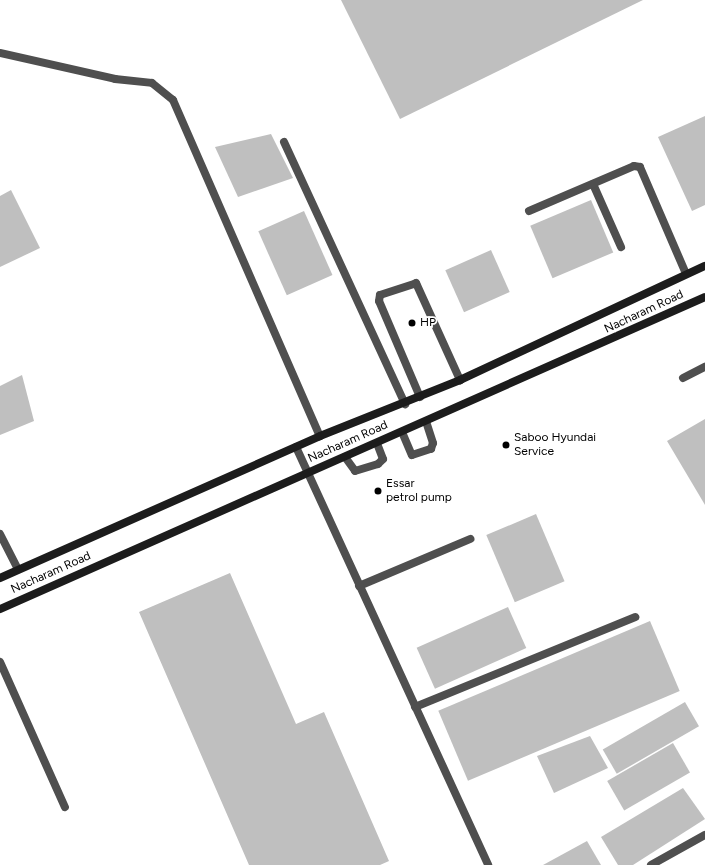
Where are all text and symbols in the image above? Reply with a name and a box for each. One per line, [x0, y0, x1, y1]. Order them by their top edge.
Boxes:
street label: Nacharam Road [602, 287, 686, 337]
place label: HP [420, 316, 436, 330]
marker: HP [407, 318, 417, 328]
street label: Nacharam Road [306, 418, 390, 466]
place label: Saboo Hyundai Service [514, 431, 596, 459]
marker: Saboo Hyundai Service [501, 440, 511, 450]
place label: Essar petrol pump [386, 477, 452, 505]
marker: Essar petrol pump [373, 486, 383, 496]
street label: Nacharam Road [9, 549, 93, 597]

